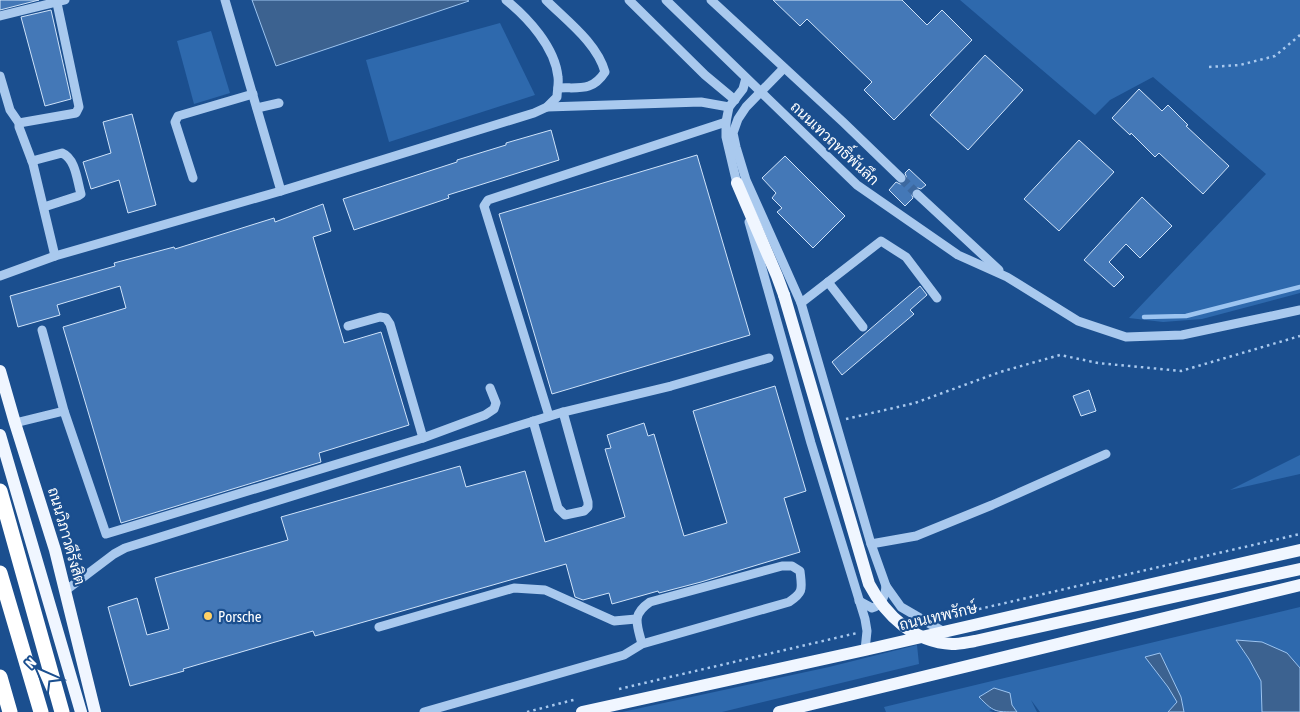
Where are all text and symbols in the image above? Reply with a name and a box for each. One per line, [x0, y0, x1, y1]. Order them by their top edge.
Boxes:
street label: ถนนเทวฤทธิ์พันลึก [787, 93, 887, 189]
street label: ถนนวิภาวดีรังสิต [45, 485, 90, 587]
street label: ถนนเทพรักษ์ [897, 598, 979, 633]
place label: Porsche [218, 608, 262, 625]
marker: Porsche [202, 610, 214, 622]
north arrow [15, 647, 65, 697]
text: N [22, 654, 39, 671]

